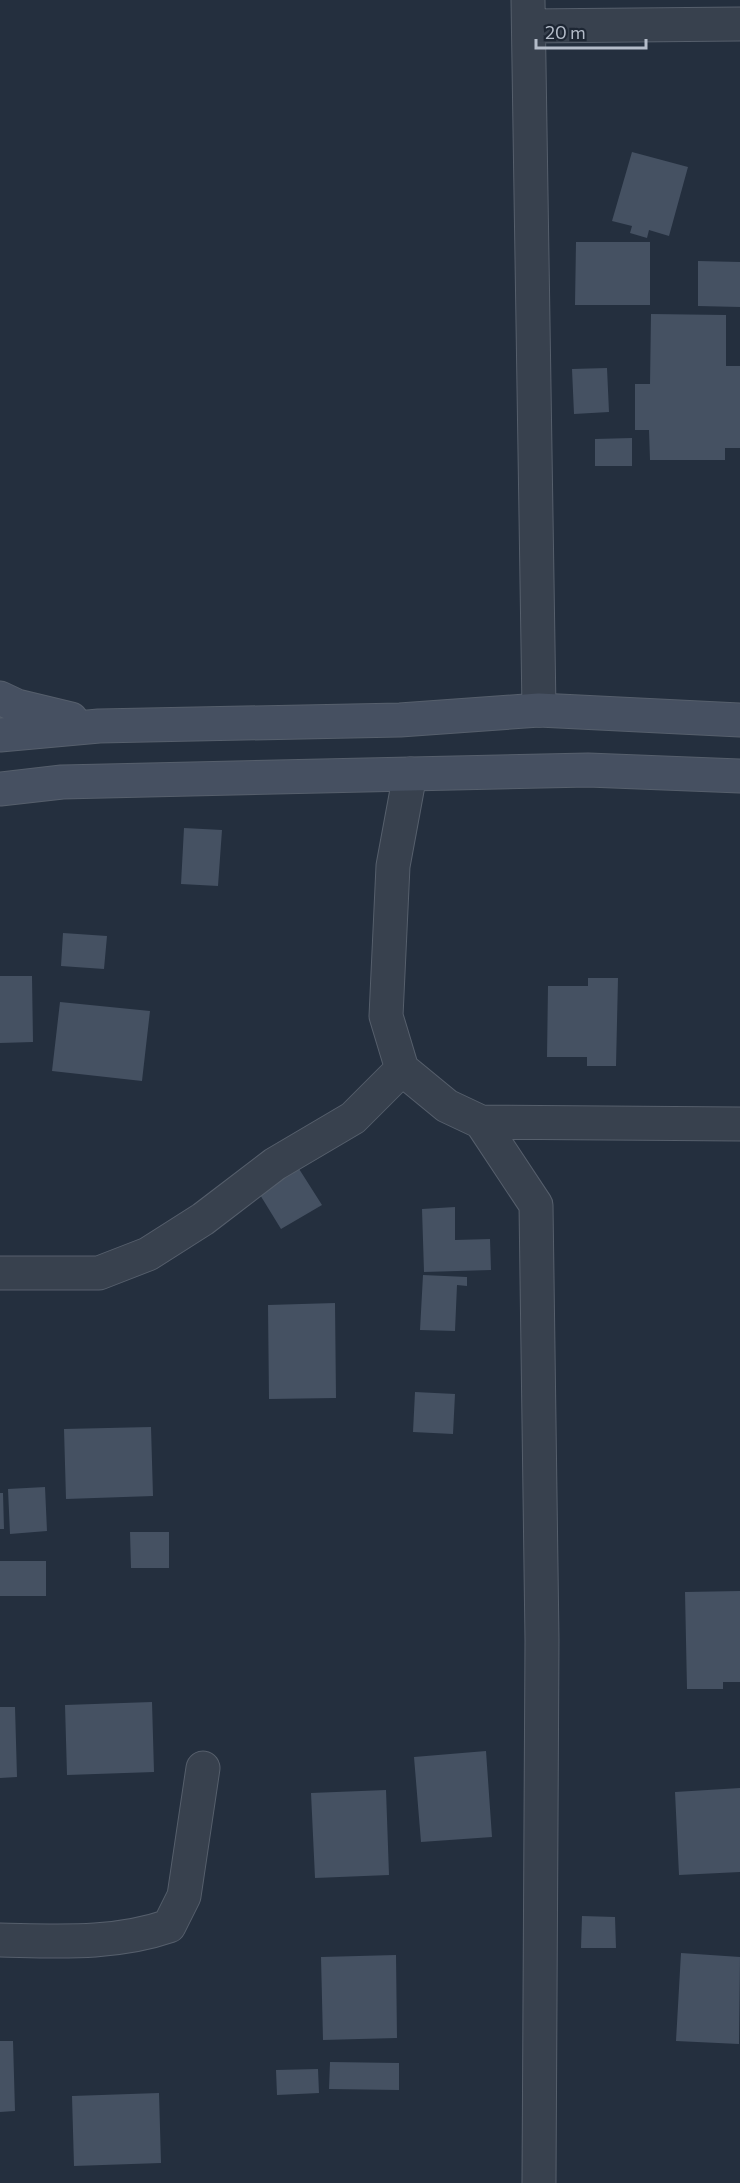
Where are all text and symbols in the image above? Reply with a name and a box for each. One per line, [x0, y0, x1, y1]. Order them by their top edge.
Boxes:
scale bar [536, 12, 646, 50]
text: 20 m [545, 21, 586, 43]

